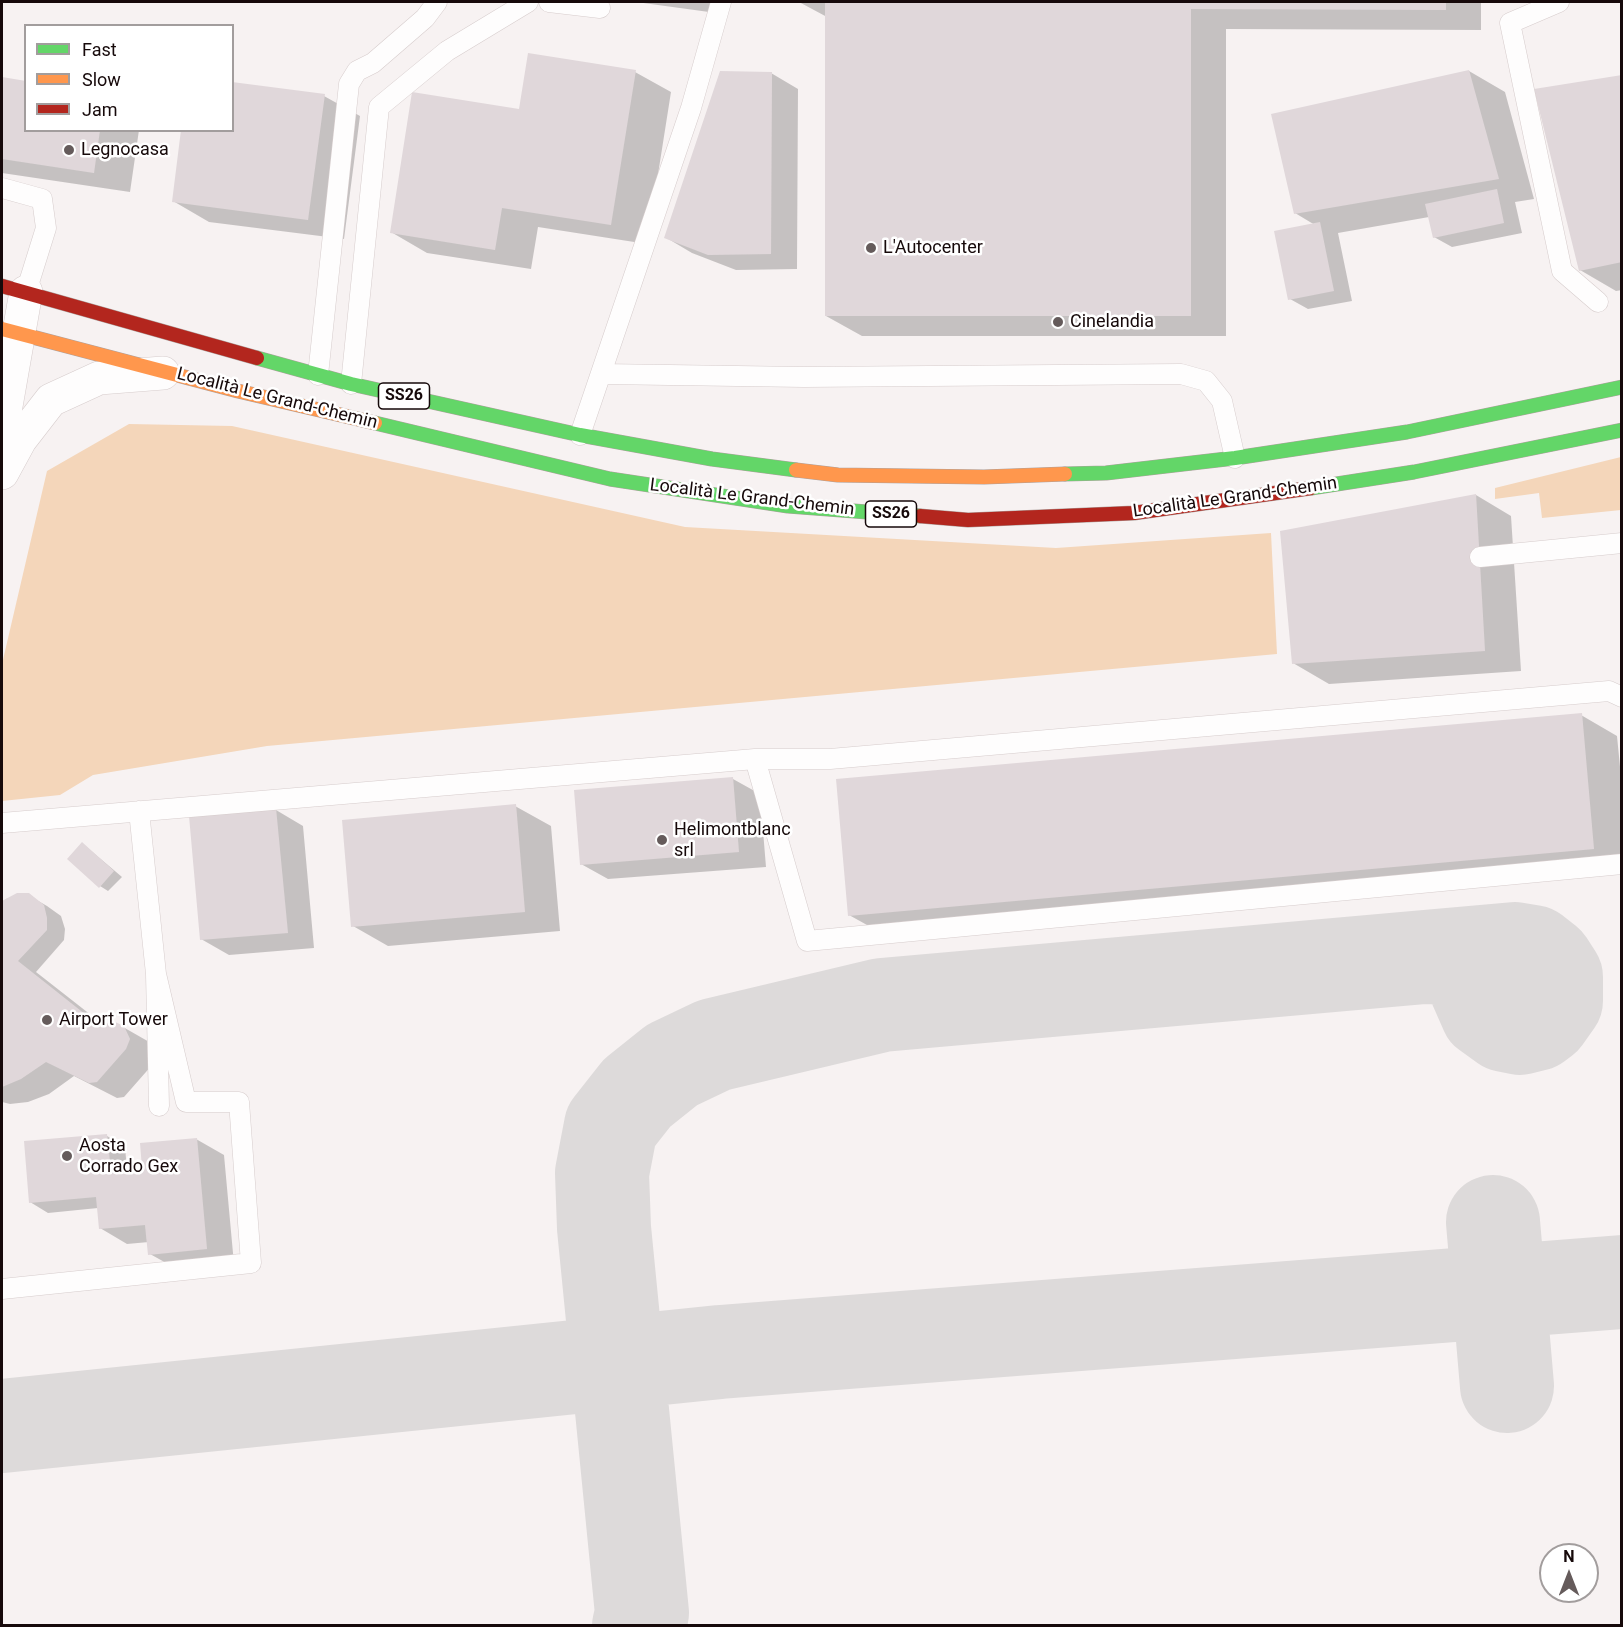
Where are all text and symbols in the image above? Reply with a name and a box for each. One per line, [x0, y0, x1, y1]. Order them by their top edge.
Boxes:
legend [24, 24, 234, 132]
text: Fast [82, 39, 117, 60]
text: Slow [82, 69, 121, 90]
text: Jam [82, 99, 118, 120]
place label: Legnocasa [81, 139, 169, 161]
marker: Legnocasa [62, 143, 76, 157]
place label: L'Autocenter [883, 237, 983, 259]
marker: L'Autocenter [864, 241, 878, 255]
place label: Cinelandia [1070, 311, 1154, 333]
marker: Cinelandia [1051, 315, 1065, 329]
street label: Località Le Grand-Chemin [174, 364, 380, 434]
road number: SS26 [378, 383, 430, 409]
street label: Località Le Grand-Chemin [1132, 473, 1338, 523]
street label: Località Le Grand-Chemin [648, 475, 856, 521]
road number: SS26 [866, 501, 916, 527]
place label: Helimontblanc srl [674, 819, 791, 862]
marker: Helimontblanc srl [655, 833, 669, 847]
place label: Airport Tower [59, 1009, 168, 1031]
marker: Airport Tower [40, 1013, 54, 1027]
place label: Aosta Corrado Gex [79, 1135, 178, 1178]
marker: Aosta Corrado Gex [60, 1149, 74, 1163]
north arrow [1539, 1543, 1599, 1603]
text: N [1563, 1547, 1575, 1566]

